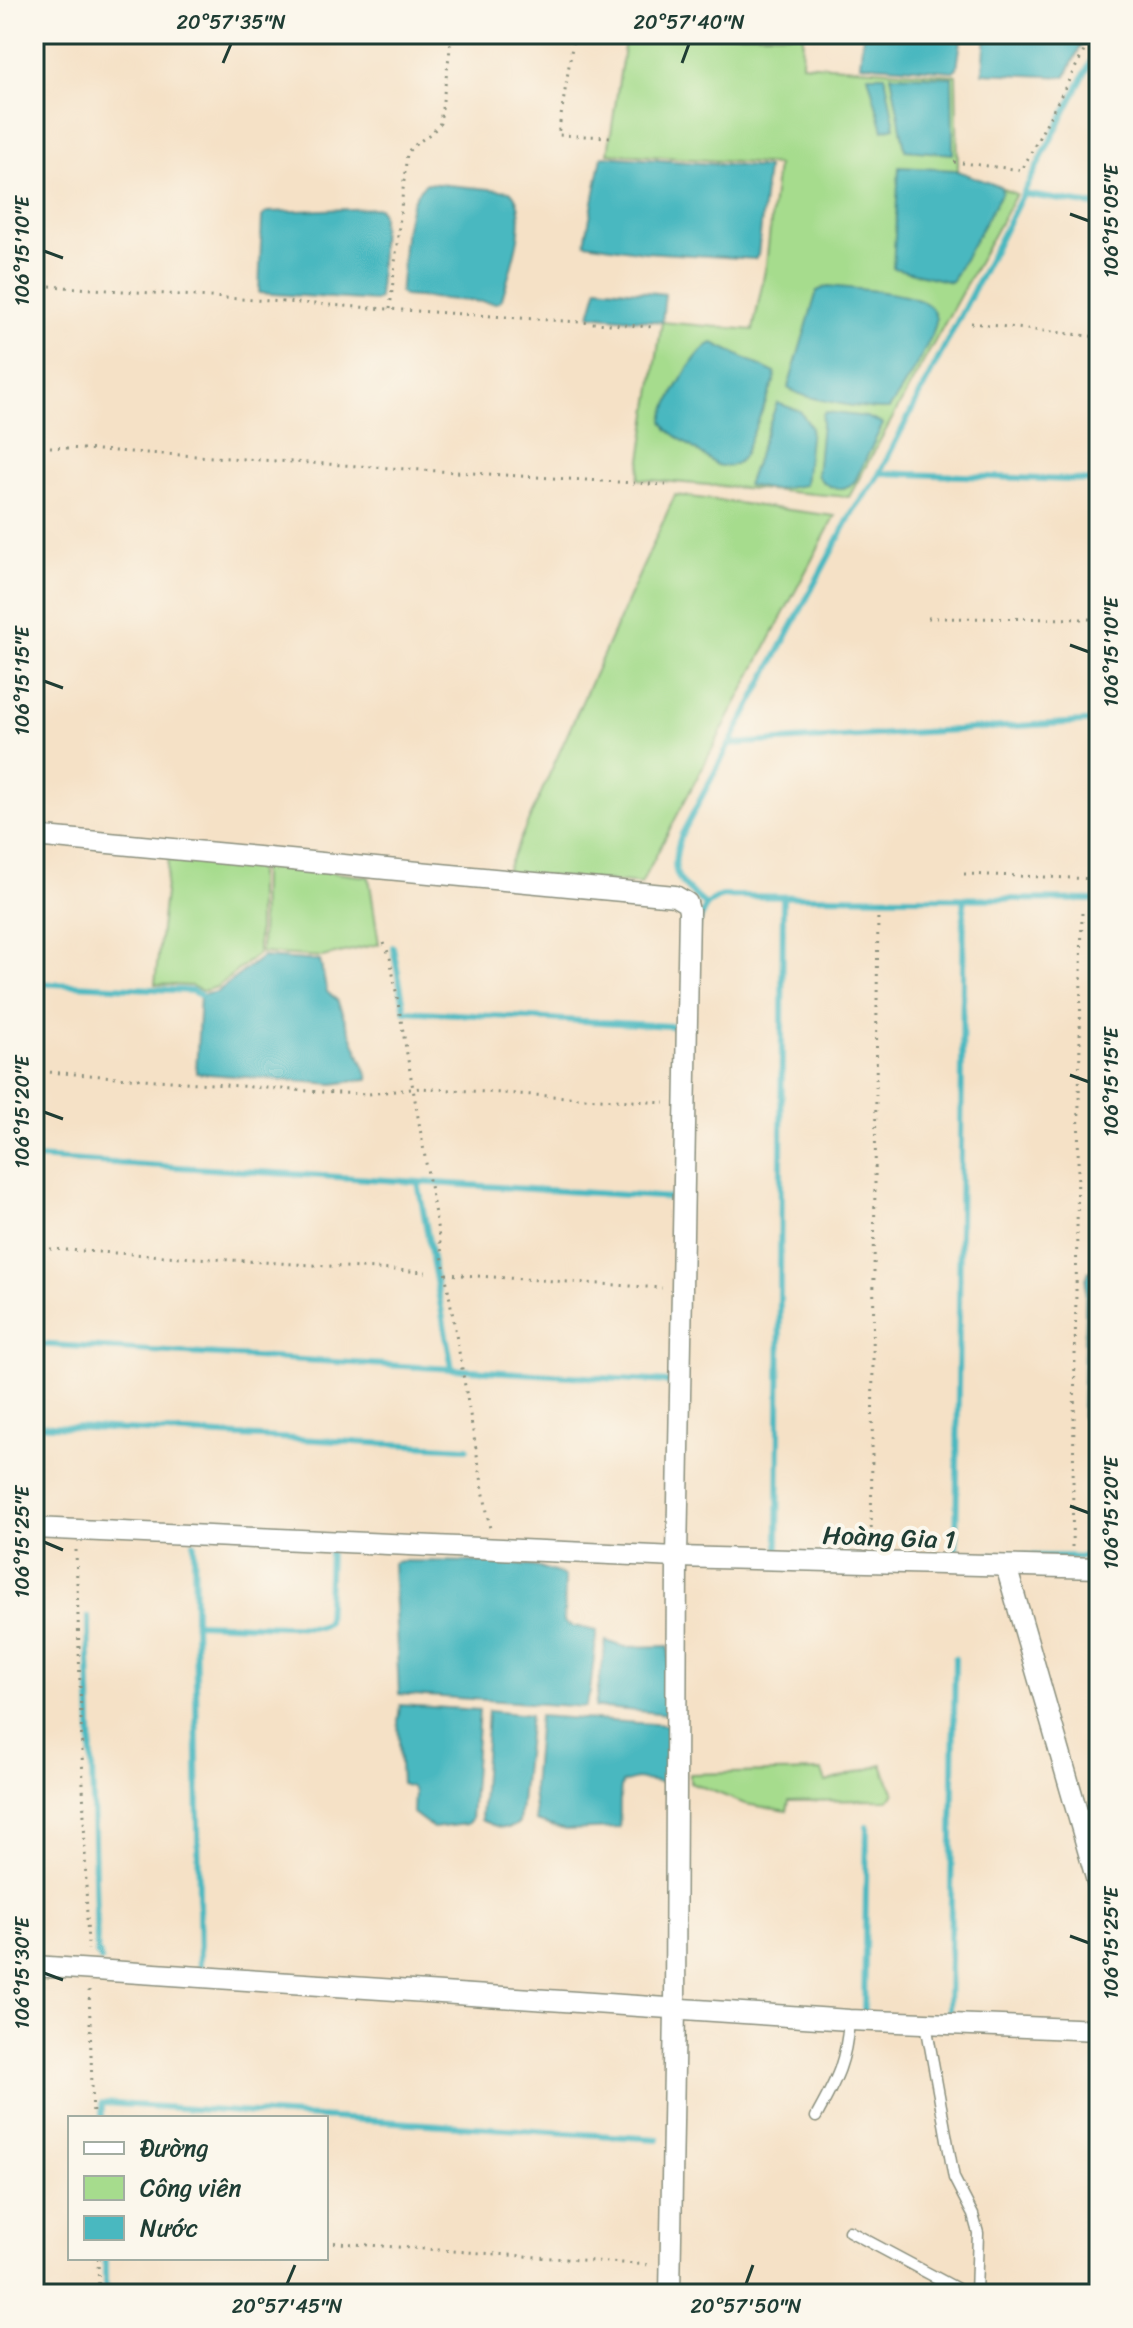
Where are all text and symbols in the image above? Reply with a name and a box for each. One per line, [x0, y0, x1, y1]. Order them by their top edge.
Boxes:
text: 20°57'35"N [176, 5, 286, 40]
text: 20°57'40"N [633, 5, 745, 40]
text: 106°15'05"E [1094, 162, 1129, 278]
text: 106°15'10"E [5, 194, 40, 306]
text: 106°15'10"E [1094, 595, 1129, 707]
text: 106°15'15"E [5, 624, 40, 736]
text: 106°15'15"E [1094, 1025, 1129, 1137]
text: 106°15'20"E [5, 1054, 40, 1168]
text: 106°15'20"E [1094, 1455, 1129, 1569]
text: 106°15'25"E [5, 1484, 40, 1598]
street label: Hoàng Gia 1 [822, 1512, 956, 1562]
text: 106°15'25"E [1094, 1885, 1129, 1999]
text: 106°15'30"E [5, 1915, 40, 2029]
legend [68, 2116, 328, 2260]
text: Đường [140, 2127, 209, 2169]
text: Công viên [140, 2167, 242, 2209]
text: Nước [140, 2207, 198, 2249]
text: 20°57'45"N [232, 2289, 342, 2324]
text: 20°57'50"N [691, 2289, 802, 2324]

